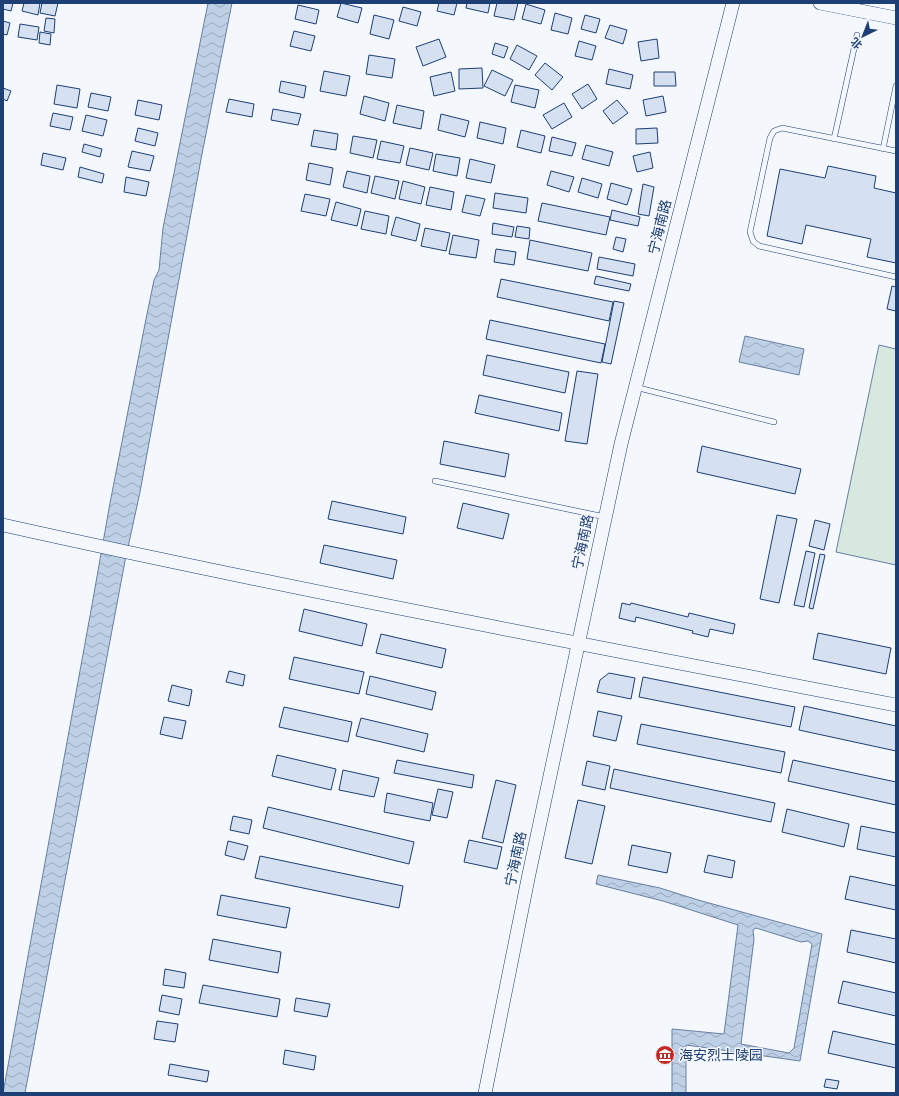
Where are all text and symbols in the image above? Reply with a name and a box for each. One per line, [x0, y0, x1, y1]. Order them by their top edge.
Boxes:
north arrow [843, 16, 883, 56]
text: 北 [847, 34, 866, 52]
street label: 宁海南路 [644, 198, 676, 256]
street label: 宁海南路 [568, 513, 598, 571]
street label: 宁海南路 [501, 830, 531, 888]
museum icon: 海安烈士陵园 [654, 1044, 676, 1066]
place label: 海安烈士陵园 [679, 1046, 763, 1065]

